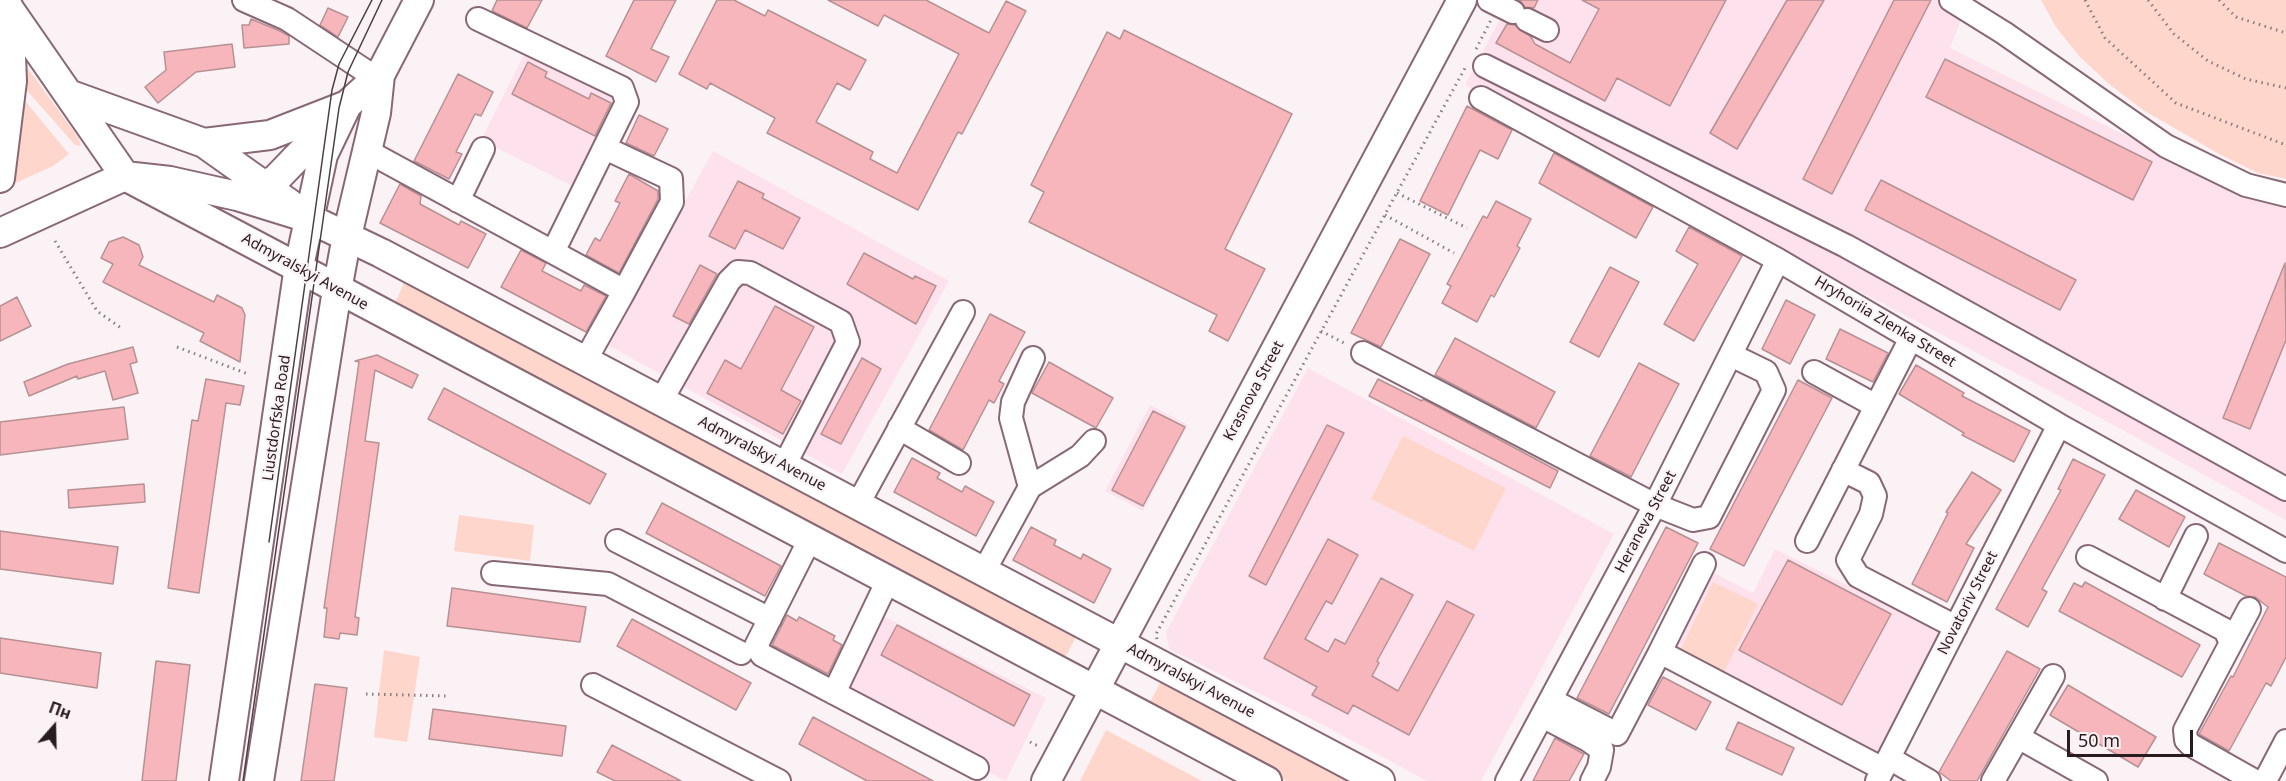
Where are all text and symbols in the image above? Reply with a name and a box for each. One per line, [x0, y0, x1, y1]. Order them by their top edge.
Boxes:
street label: Admyralskyi Avenue [239, 230, 371, 314]
street label: Hryhoriia Zlenka Street [1811, 273, 1959, 371]
street label: Krasnova Street [1220, 338, 1288, 444]
street label: Liustdorfska Road [259, 354, 295, 482]
street label: Admyralskyi Avenue [695, 413, 829, 495]
street label: Heraneva Street [1611, 468, 1681, 576]
street label: Novatoriv Street [1934, 548, 2002, 658]
street label: Admyralskyi Avenue [1124, 640, 1258, 722]
text: Пн [46, 696, 75, 724]
north arrow [24, 697, 84, 757]
scale bar [2070, 718, 2196, 756]
text: 50 m [2078, 728, 2120, 752]

